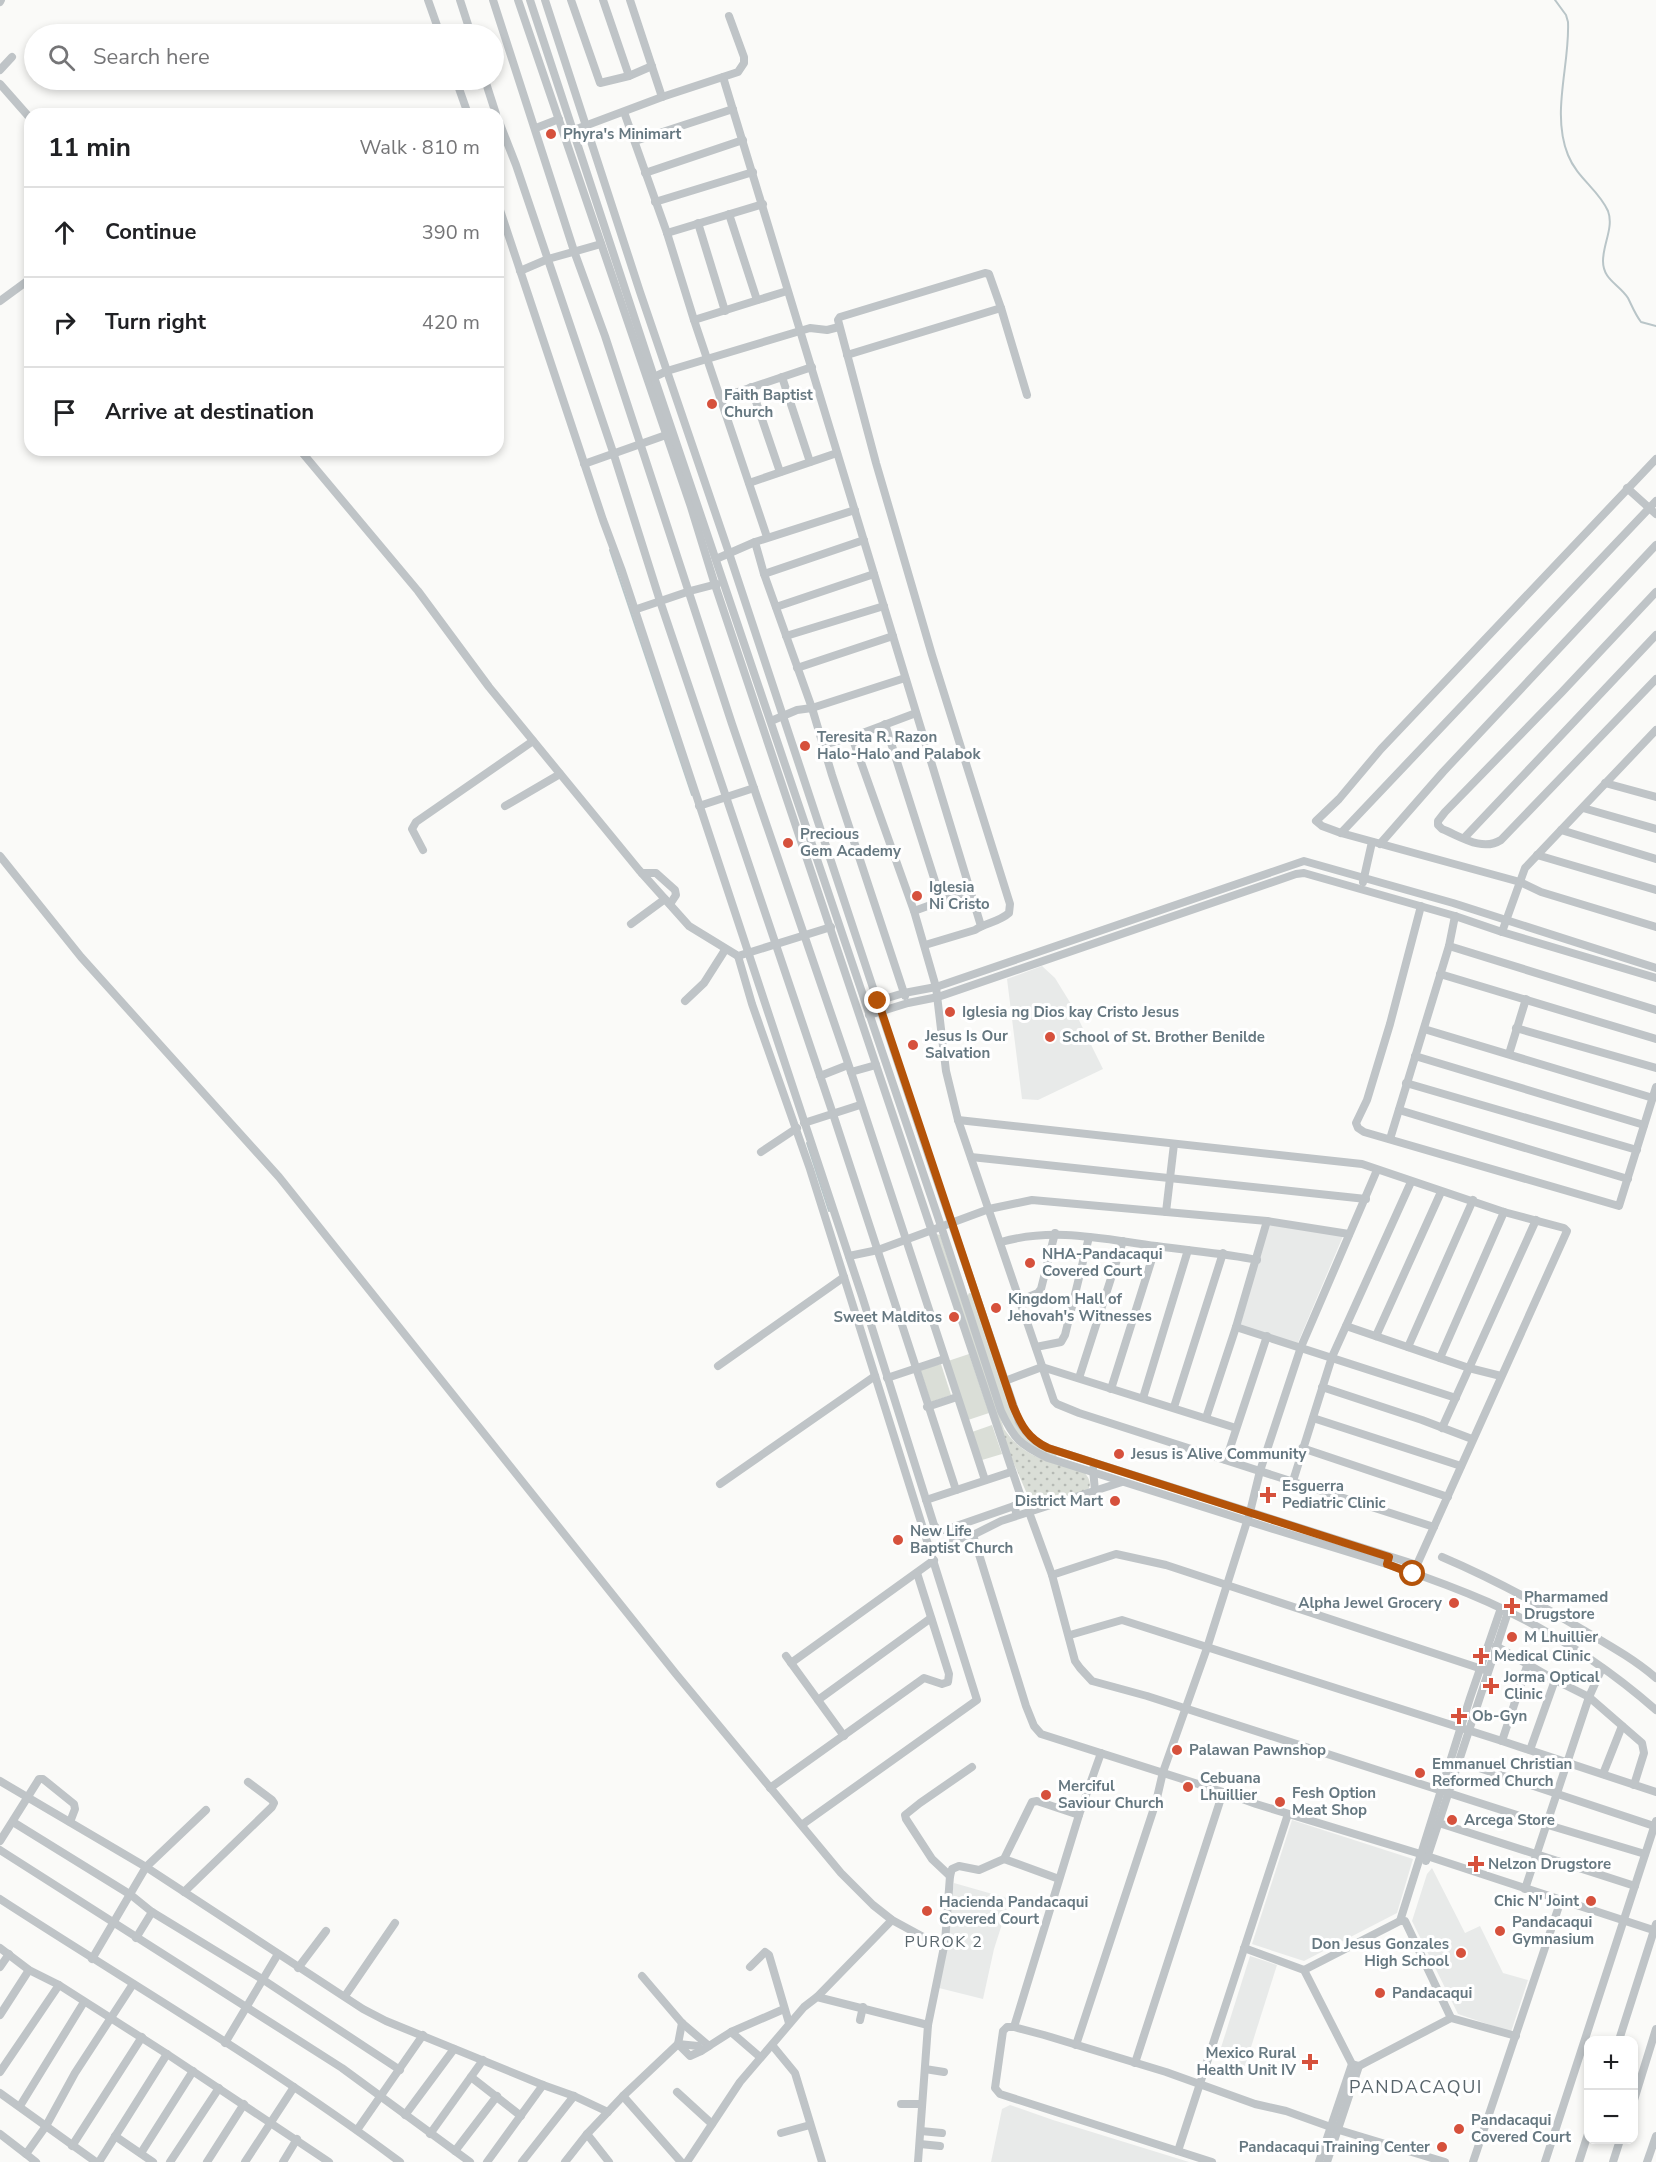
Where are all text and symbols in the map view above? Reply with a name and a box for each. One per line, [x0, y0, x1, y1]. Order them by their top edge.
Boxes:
search box [24, 24, 504, 90]
icon: search [45, 41, 78, 74]
text: Search here [93, 42, 210, 72]
place label: Phyra's Minimart [563, 124, 681, 144]
marker: Phyra's Minimart [544, 127, 558, 141]
text: 11 min [48, 130, 131, 165]
text: Walk · 810 m [360, 134, 480, 161]
icon: ahead [48, 216, 81, 249]
text: Continue [105, 217, 196, 247]
text: 390 m [422, 219, 480, 246]
icon: right [48, 306, 81, 339]
text: Turn right [105, 307, 206, 337]
text: 420 m [422, 309, 480, 336]
place label: Faith Baptist Church [724, 385, 813, 422]
icon: arrive [48, 396, 81, 429]
text: Arrive at destination [105, 397, 314, 427]
marker: Faith Baptist Church [705, 397, 719, 411]
place label: Teresita R. Razon Halo-Halo and Palabok [817, 727, 981, 764]
marker: Teresita R. Razon Halo-Halo and Palabok [798, 739, 812, 753]
place label: Precious Gem Academy [800, 824, 901, 861]
marker: Precious Gem Academy [781, 836, 795, 850]
place label: Iglesia Ni Cristo [929, 877, 990, 914]
marker: Iglesia Ni Cristo [910, 889, 924, 903]
route end [864, 987, 890, 1013]
place label: Iglesia ng Dios kay Cristo Jesus [962, 1002, 1179, 1022]
marker: Iglesia ng Dios kay Cristo Jesus [943, 1005, 957, 1019]
place label: Jesus Is Our Salvation [924, 1026, 1008, 1063]
place label: School of St. Brother Benilde [1062, 1027, 1265, 1047]
marker: School of St. Brother Benilde [1043, 1030, 1057, 1044]
marker: Jesus Is Our Salvation [906, 1038, 920, 1052]
place label: NHA-Pandacaqui Covered Court [1042, 1244, 1163, 1281]
marker: NHA-Pandacaqui Covered Court [1023, 1256, 1037, 1270]
place label: Kingdom Hall of Jehovah's Witnesses [1007, 1289, 1152, 1326]
marker: Kingdom Hall of Jehovah's Witnesses [989, 1301, 1003, 1315]
place label: Sweet Malditos [834, 1307, 942, 1327]
marker: Sweet Malditos [947, 1310, 961, 1324]
place label: Jesus is Alive Community [1130, 1444, 1307, 1464]
marker: Jesus is Alive Community [1112, 1447, 1126, 1461]
place label: Esguerra Pediatric Clinic [1282, 1476, 1386, 1513]
marker: Esguerra Pediatric Clinic [1259, 1486, 1277, 1504]
place label: District Mart [1015, 1491, 1103, 1511]
marker: District Mart [1108, 1494, 1122, 1508]
place label: New Life Baptist Church [910, 1521, 1013, 1558]
marker: New Life Baptist Church [891, 1533, 905, 1547]
route start [1399, 1560, 1425, 1586]
place label: Pharmamed Drugstore [1524, 1587, 1608, 1624]
place label: Alpha Jewel Grocery [1298, 1593, 1442, 1613]
marker: Alpha Jewel Grocery [1447, 1596, 1461, 1610]
marker: Pharmamed Drugstore [1505, 1599, 1519, 1613]
place label: M Lhuillier [1524, 1627, 1598, 1647]
marker: M Lhuillier [1505, 1630, 1519, 1644]
place label: Medical Clinic [1494, 1646, 1591, 1666]
marker: Medical Clinic [1472, 1647, 1490, 1665]
place label: Jorma Optical Clinic [1503, 1667, 1600, 1704]
marker: Jorma Optical Clinic [1482, 1677, 1500, 1695]
place label: Ob-Gyn [1472, 1706, 1527, 1726]
marker: Ob-Gyn [1450, 1707, 1468, 1725]
place label: Palawan Pawnshop [1189, 1740, 1326, 1760]
marker: Palawan Pawnshop [1170, 1743, 1184, 1757]
place label: Emmanuel Christian Reformed Church [1432, 1754, 1572, 1791]
marker: Emmanuel Christian Reformed Church [1413, 1766, 1427, 1780]
place label: Cebuana Lhuillier [1200, 1768, 1261, 1805]
place label: Merciful Saviour Church [1058, 1776, 1164, 1813]
marker: Cebuana Lhuillier [1181, 1780, 1195, 1794]
place label: Fesh Option Meat Shop [1292, 1783, 1376, 1820]
marker: Merciful Saviour Church [1039, 1788, 1053, 1802]
marker: Fesh Option Meat Shop [1273, 1795, 1287, 1809]
place label: Arcega Store [1464, 1810, 1555, 1830]
marker: Arcega Store [1445, 1813, 1459, 1827]
place label: Nelzon Drugstore [1488, 1854, 1611, 1874]
marker: Nelzon Drugstore [1469, 1857, 1483, 1871]
place label: Chic N' Joint [1494, 1891, 1579, 1911]
place label: Hacienda Pandacaqui Covered Court [939, 1892, 1088, 1929]
marker: Chic N' Joint [1584, 1894, 1598, 1908]
marker: Hacienda Pandacaqui Covered Court [920, 1904, 934, 1918]
place label: Pandacaqui Gymnasium [1512, 1912, 1594, 1949]
marker: Pandacaqui Gymnasium [1493, 1924, 1507, 1938]
district label: PUROK 2 [905, 1931, 983, 1953]
place label: Don Jesus Gonzales High School [1311, 1934, 1449, 1971]
marker: Don Jesus Gonzales High School [1454, 1946, 1468, 1960]
place label: Pandacaqui [1392, 1983, 1472, 2003]
marker: Pandacaqui [1373, 1986, 1387, 2000]
map controls [1584, 2036, 1638, 2144]
button: + [1584, 2036, 1638, 2090]
place label: Mexico Rural Health Unit IV [1197, 2043, 1296, 2080]
marker: Mexico Rural Health Unit IV [1301, 2053, 1319, 2071]
district label: PANDACAQUI [1349, 2075, 1483, 2099]
button: − [1584, 2090, 1638, 2144]
place label: Pandacaqui Covered Court [1471, 2110, 1571, 2147]
marker: Pandacaqui Covered Court [1452, 2122, 1466, 2136]
place label: Pandacaqui Training Center [1239, 2137, 1430, 2157]
marker: Pandacaqui Training Center [1435, 2140, 1449, 2154]

